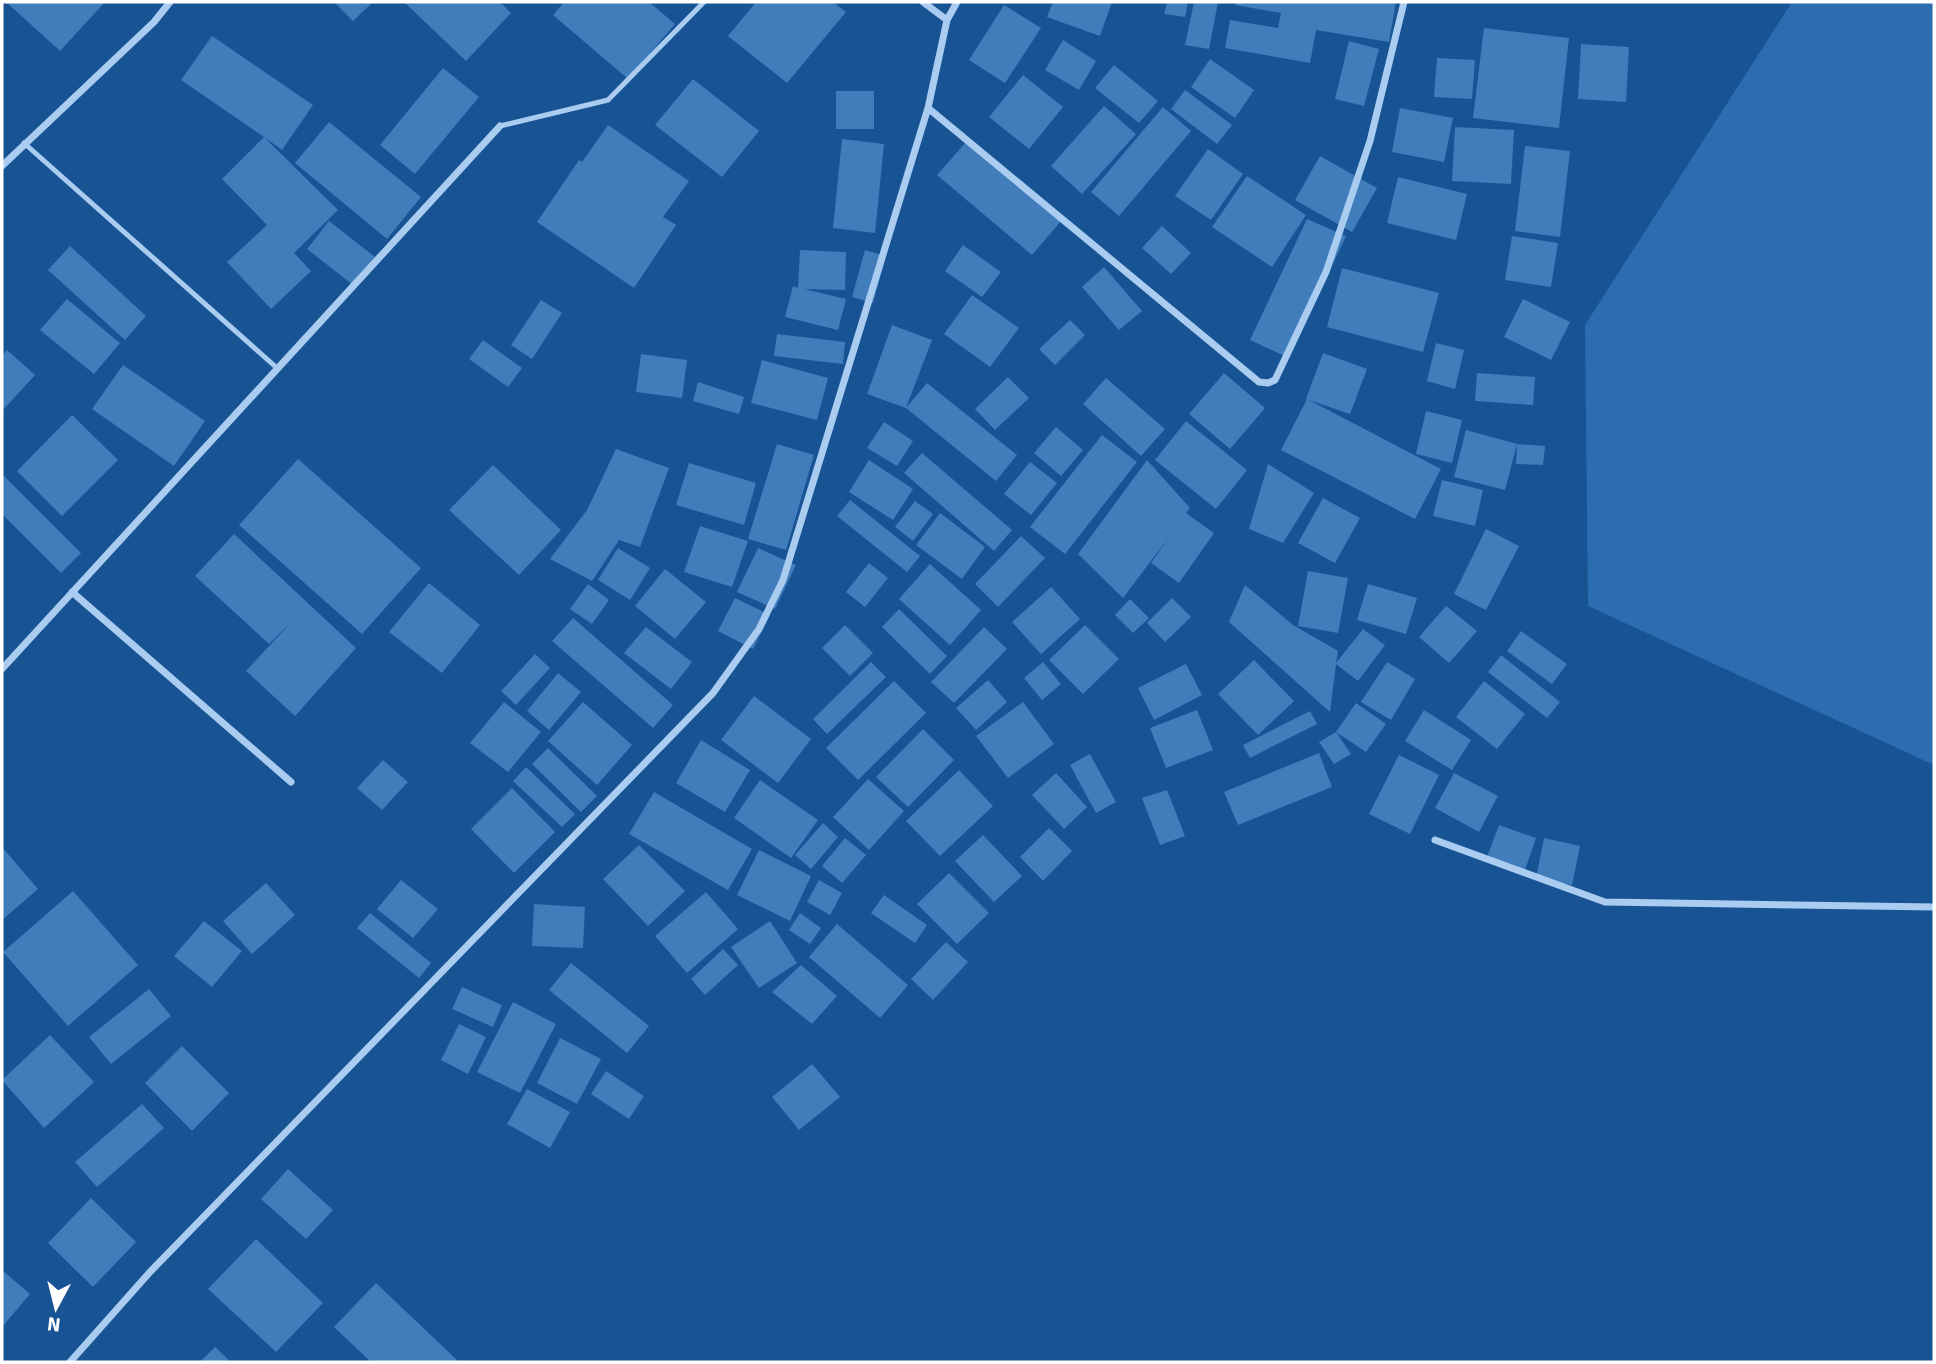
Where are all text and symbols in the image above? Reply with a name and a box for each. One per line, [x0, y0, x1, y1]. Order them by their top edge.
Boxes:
north arrow [21, 1273, 91, 1343]
text: N [46, 1311, 62, 1337]

